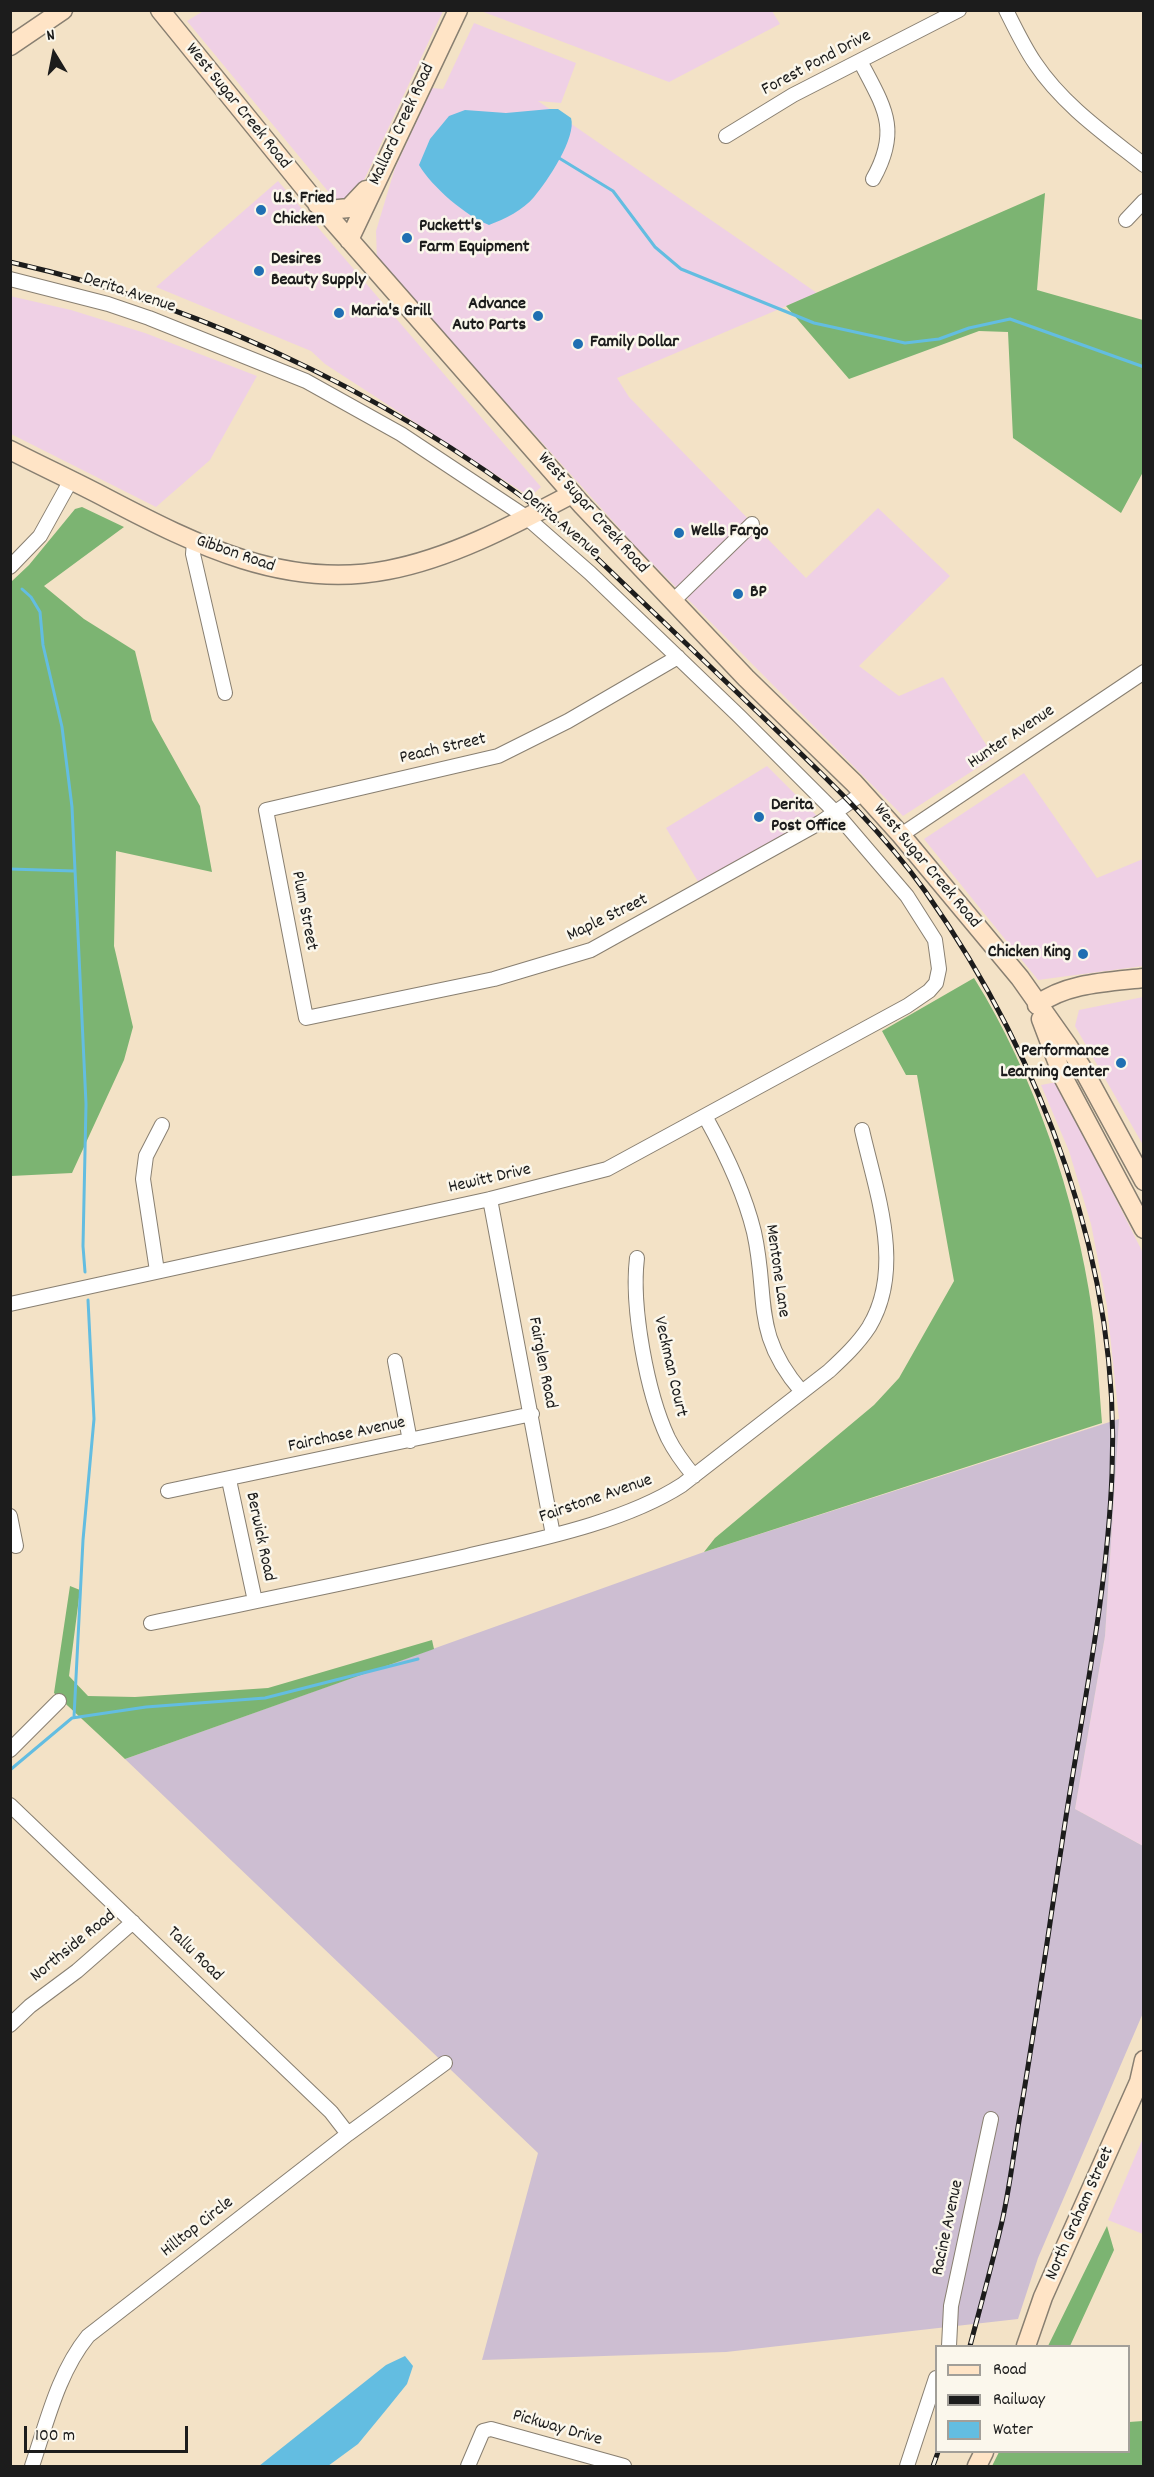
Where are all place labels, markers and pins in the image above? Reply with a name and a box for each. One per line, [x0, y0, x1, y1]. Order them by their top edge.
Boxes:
place label: U.S. Fried Chicken [273, 189, 334, 232]
marker: U.S. Fried Chicken [254, 203, 268, 217]
place label: Puckett's Farm Equipment [419, 217, 529, 260]
marker: Puckett's Farm Equipment [400, 231, 414, 245]
place label: Desires Beauty Supply [271, 250, 366, 292]
marker: Desires Beauty Supply [252, 264, 266, 278]
place label: Advance Auto Parts [452, 295, 526, 338]
place label: Maria's Grill [351, 302, 431, 324]
marker: Maria's Grill [332, 306, 346, 320]
marker: Advance Auto Parts [531, 309, 545, 323]
place label: Family Dollar [590, 333, 679, 355]
marker: Family Dollar [571, 337, 585, 351]
place label: Wells Fargo [691, 522, 769, 544]
marker: Wells Fargo [672, 526, 686, 540]
place label: BP [750, 583, 767, 605]
marker: BP [731, 587, 745, 601]
place label: Derita Post Office [771, 796, 846, 838]
marker: Derita Post Office [752, 810, 766, 824]
place label: Chicken King [988, 943, 1071, 965]
marker: Chicken King [1076, 947, 1090, 961]
place label: Performance Learning Center [1000, 1042, 1109, 1084]
marker: Performance Learning Center [1114, 1056, 1128, 1070]

